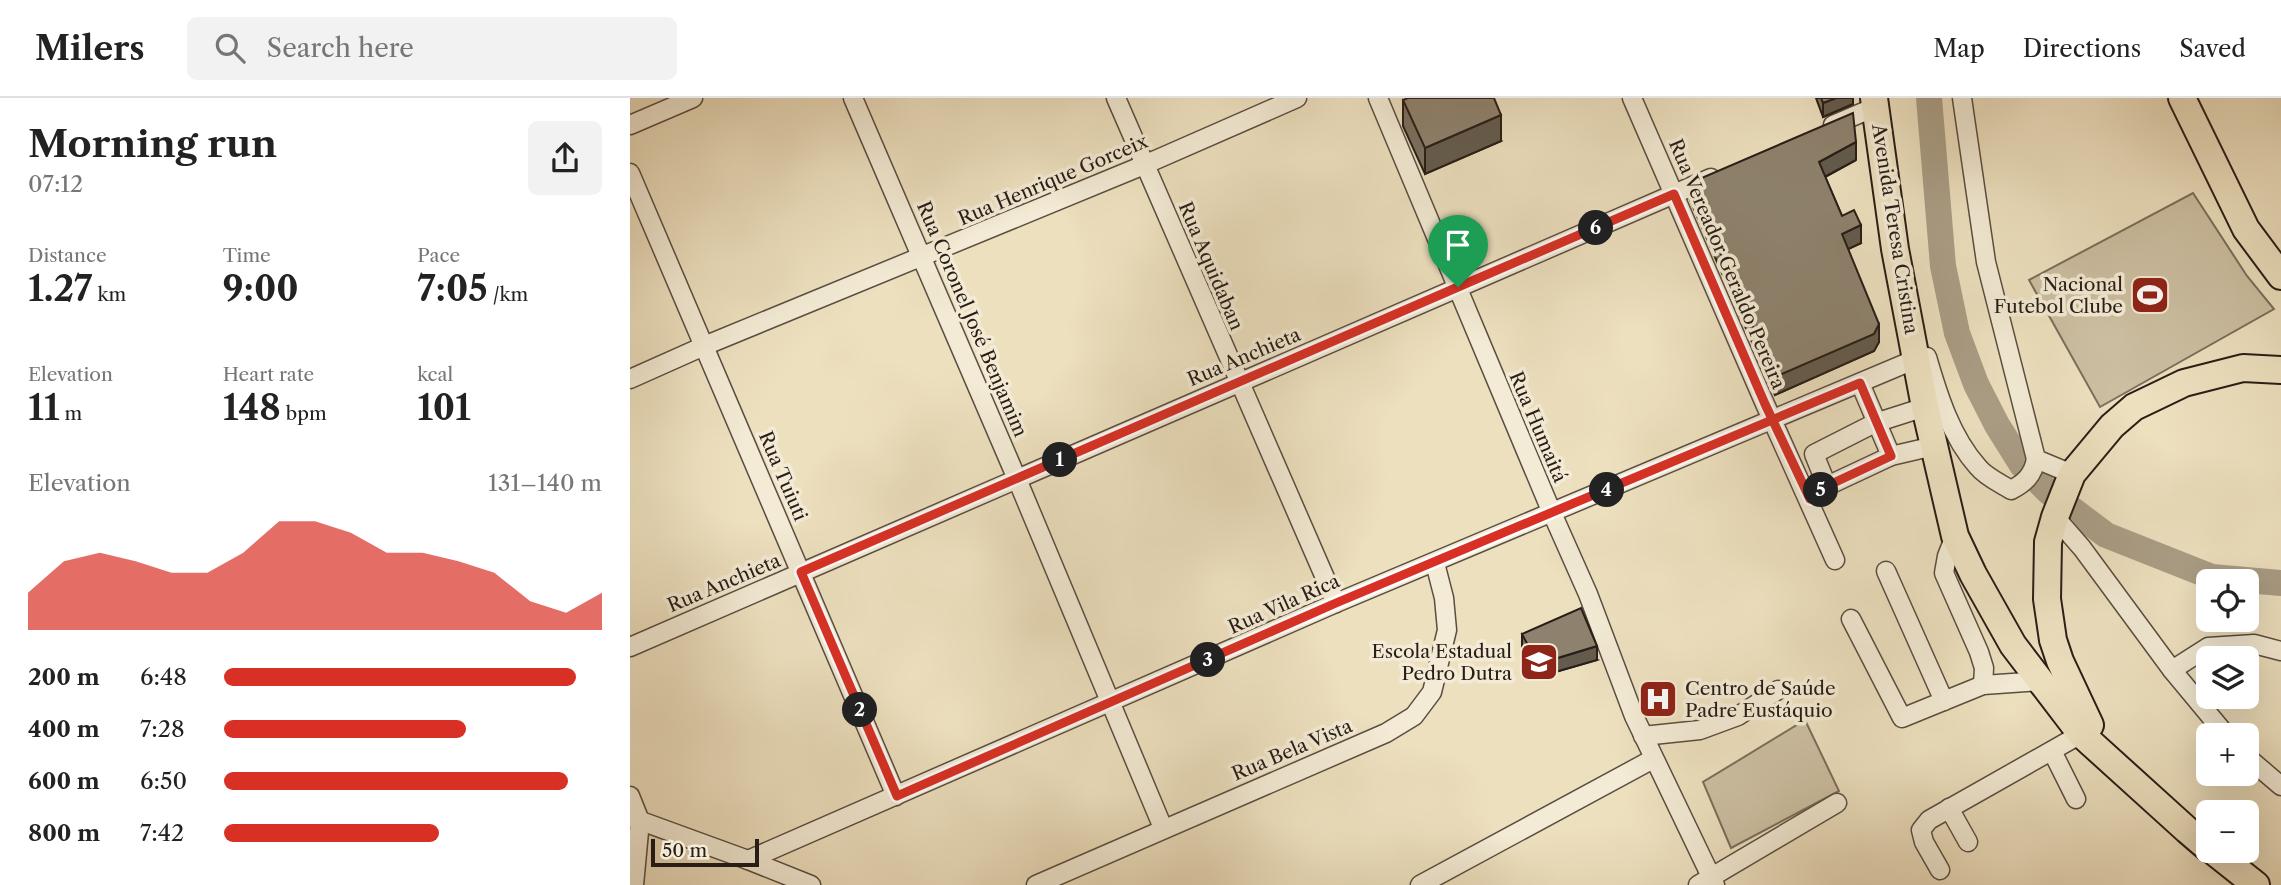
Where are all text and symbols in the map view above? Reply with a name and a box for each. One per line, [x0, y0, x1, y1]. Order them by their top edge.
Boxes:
search box [187, 17, 677, 80]
text: Milers [35, 28, 145, 69]
icon: search [211, 29, 249, 67]
text: Search here [267, 32, 414, 64]
text: Map [1933, 34, 1985, 63]
text: Directions [2023, 34, 2141, 63]
text: Saved [2179, 34, 2246, 63]
text: Morning run [28, 120, 277, 167]
button: share [528, 121, 602, 195]
street label: Avenida Teresa Cristina [1867, 121, 1923, 336]
street label: Rua Henrique Gorceix [955, 129, 1152, 230]
street label: Rua Vereador Geraldo Pereira [1664, 136, 1790, 392]
text: 07:12 [28, 170, 83, 198]
street label: Rua Coronel José Benjamim [912, 198, 1032, 441]
street label: Rua Aquidaban [1174, 198, 1248, 334]
pin: 6 [1578, 211, 1614, 246]
pin [1428, 215, 1488, 287]
text: 6 [1590, 216, 1601, 239]
icon: arrive [1439, 226, 1477, 264]
text: Distance [28, 244, 107, 267]
text: Time [223, 244, 271, 267]
text: Pace [417, 244, 460, 267]
text: 1.27 [28, 267, 92, 310]
text: 9:00 [223, 267, 299, 310]
text: 7:05 [417, 267, 488, 310]
place label: Nacional Futebol Clube [1994, 273, 2123, 318]
sports icon: Nacional Futebol Clube [2129, 274, 2171, 316]
text: km [92, 283, 126, 306]
text: /km [488, 283, 528, 306]
street label: Rua Anchieta [1184, 323, 1304, 391]
text: Elevation [28, 363, 113, 386]
text: Heart rate [223, 363, 314, 386]
text: kcal [417, 363, 453, 386]
street label: Rua Humaitá [1504, 368, 1572, 486]
text: 11 [28, 386, 60, 429]
text: 148 [223, 386, 281, 429]
text: 101 [417, 386, 471, 429]
text: m [60, 402, 82, 425]
text: bpm [281, 402, 327, 425]
street label: Rua Tuiuti [754, 428, 812, 525]
pin: 1 [1042, 442, 1078, 478]
text: 1 [1055, 448, 1064, 471]
text: Elevation [28, 469, 131, 497]
text: 131–140 m [488, 469, 602, 497]
pin: 4 [1590, 472, 1625, 508]
pin: 5 [1804, 472, 1838, 508]
text: 4 [1601, 478, 1612, 501]
text: 5 [1815, 478, 1826, 501]
street label: Rua Anchieta [664, 549, 784, 617]
street label: Rua Vila Rica [1225, 569, 1343, 639]
map controls [2196, 569, 2259, 863]
button: locate [2196, 569, 2259, 632]
place label: Escola Estadual Pedro Dutra [1372, 640, 1512, 685]
school or university icon: Escola Estadual Pedro Dutra [1518, 641, 1560, 683]
pin: 3 [1190, 642, 1226, 678]
button: layers [2196, 646, 2259, 709]
text: 3 [1202, 648, 1213, 671]
text: 200 m [28, 663, 100, 691]
text: 6:48 [140, 663, 187, 691]
place label: Centro de Saúde Padre Eustáquio [1685, 677, 1836, 722]
hospital icon: Centro de Saúde Padre Eustáquio [1637, 678, 1679, 720]
pin: 2 [842, 692, 877, 728]
text: 2 [854, 698, 865, 721]
street label: Rua Bela Vista [1228, 714, 1356, 786]
text: 400 m [28, 715, 100, 743]
text: 7:28 [140, 715, 185, 743]
button: + [2196, 723, 2259, 786]
text: 600 m [28, 767, 100, 795]
text: 6:50 [140, 767, 187, 795]
button: − [2196, 800, 2259, 863]
text: 800 m [28, 819, 100, 847]
text: 7:42 [140, 819, 184, 847]
scale bar [651, 836, 760, 868]
text: 50 m [662, 839, 707, 862]

